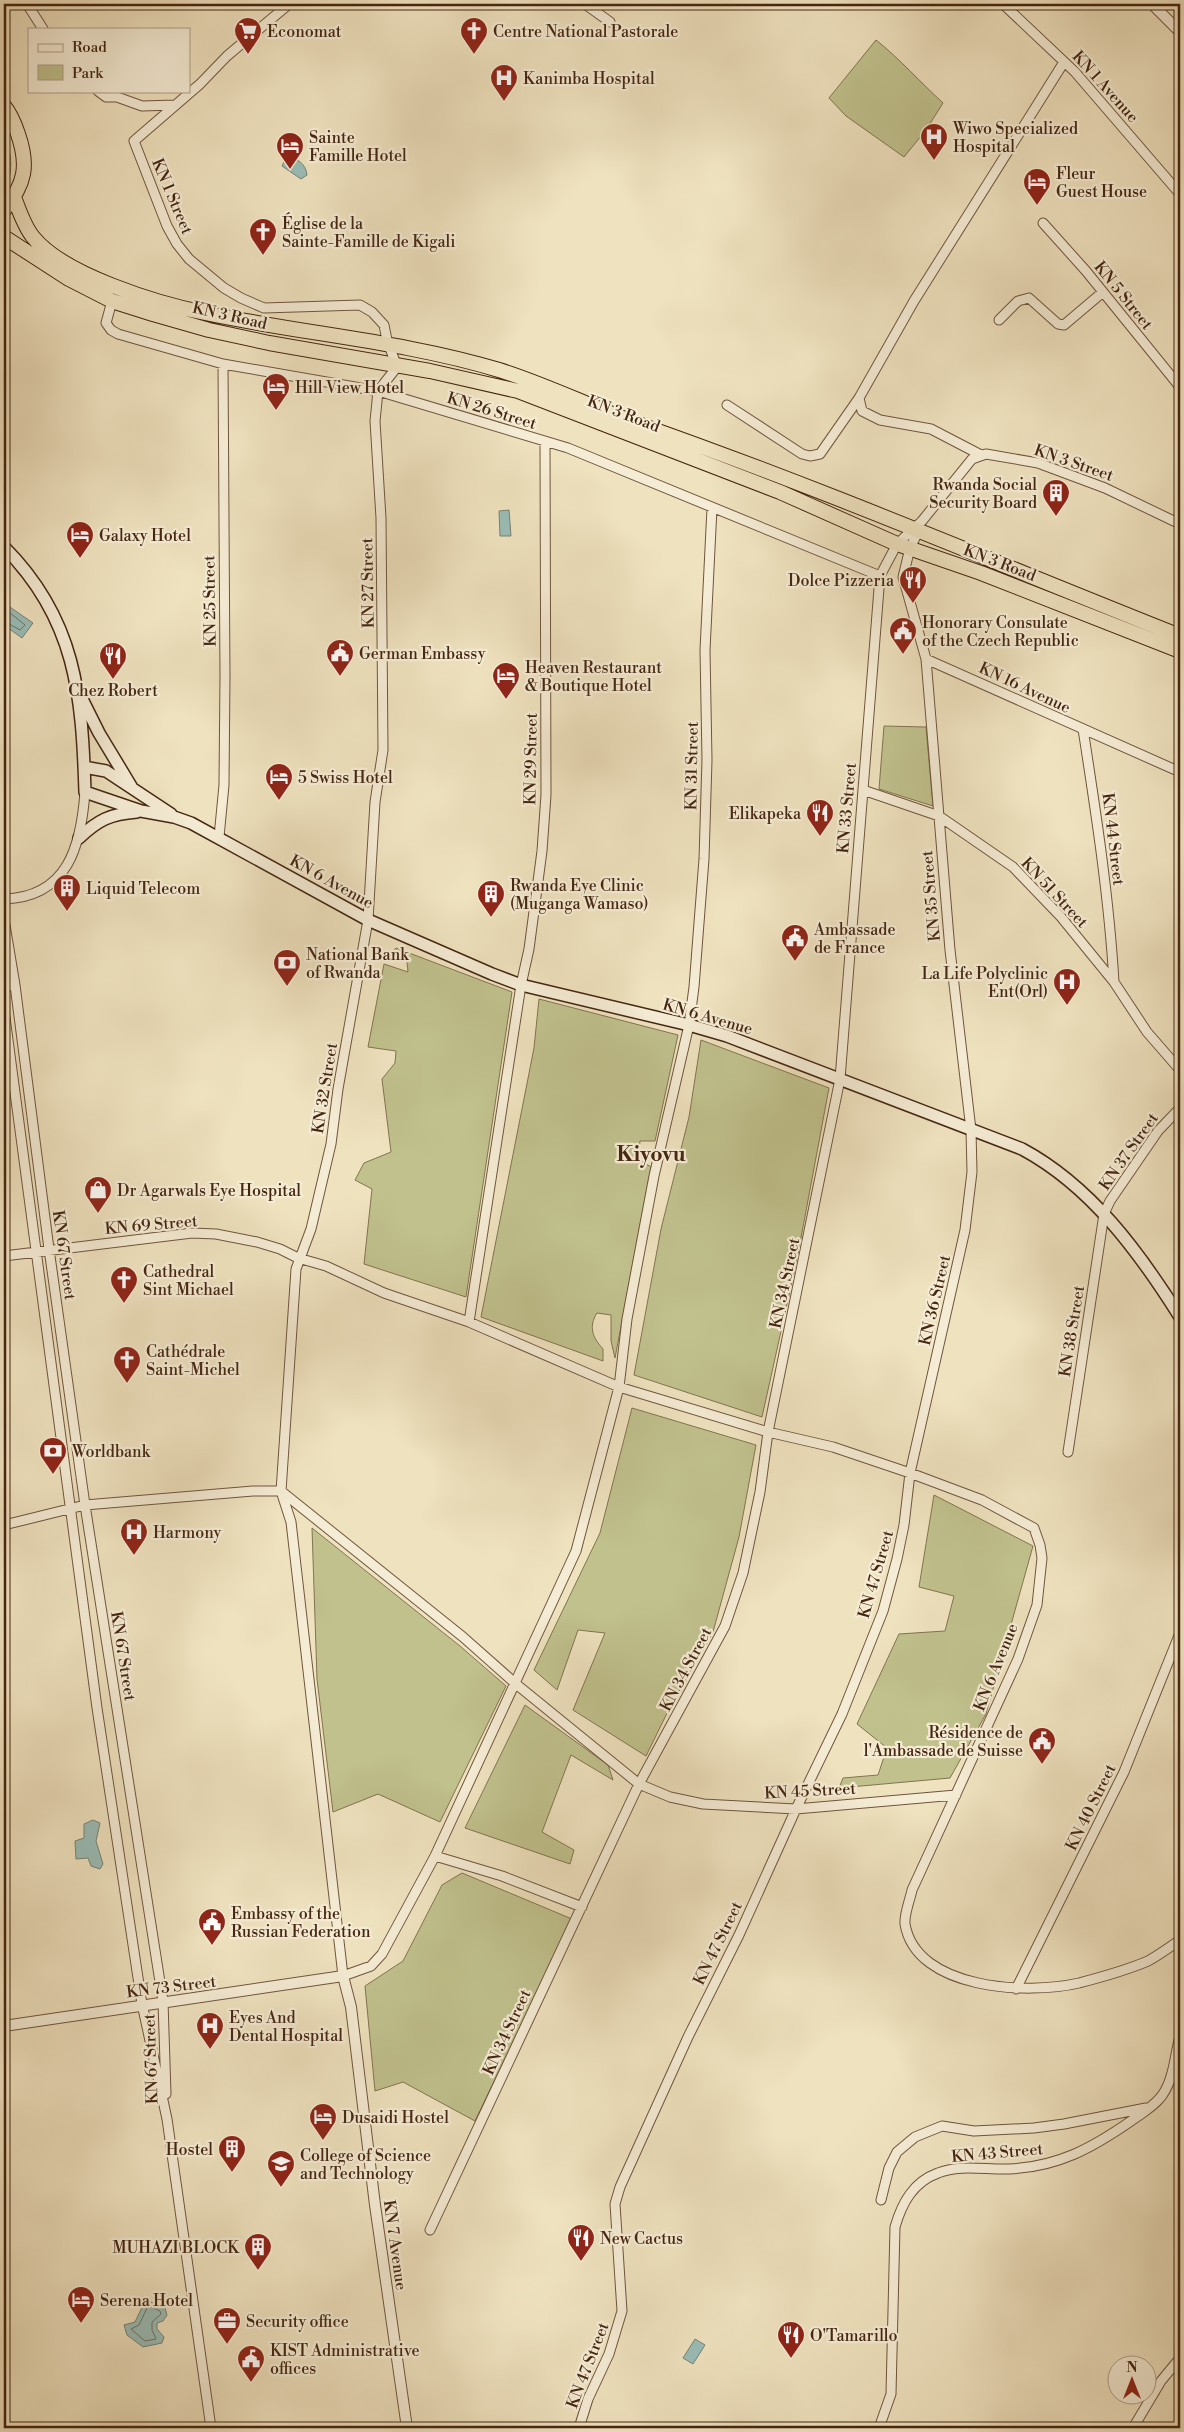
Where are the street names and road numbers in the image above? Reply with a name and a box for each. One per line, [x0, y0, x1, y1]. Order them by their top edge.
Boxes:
street label: KN 1 Avenue [1068, 47, 1143, 127]
street label: KN 1 Street [147, 155, 197, 238]
street label: KN 5 Street [1090, 257, 1157, 334]
street label: KN 3 Road [190, 298, 269, 334]
street label: KN 26 Street [445, 388, 539, 434]
street label: KN 3 Road [585, 391, 663, 437]
street label: KN 3 Street [1031, 440, 1116, 486]
street label: KN 27 Street [357, 537, 379, 629]
street label: KN 3 Road [961, 540, 1039, 586]
street label: KN 25 Street [199, 555, 221, 647]
street label: KN 16 Avenue [976, 658, 1074, 718]
street label: KN 29 Street [520, 712, 542, 805]
street label: KN 31 Street [681, 721, 703, 811]
street label: KN 33 Street [833, 761, 861, 854]
street label: KN 44 Street [1097, 792, 1129, 887]
street label: KN 35 Street [917, 849, 945, 942]
street label: KN 6 Avenue [286, 851, 377, 913]
street label: KN 51 Street [1016, 853, 1092, 932]
street label: KN 6 Avenue [660, 995, 755, 1039]
street label: KN 32 Street [308, 1041, 342, 1135]
street label: KN 37 Street [1095, 1109, 1163, 1194]
street label: KN 67 Street [48, 1209, 80, 1302]
street label: KN 69 Street [104, 1211, 199, 1239]
street label: KN 34 Street [766, 1236, 804, 1330]
street label: KN 36 Street [915, 1253, 955, 1347]
street label: KN 38 Street [1055, 1284, 1089, 1378]
street label: KN 47 Street [854, 1528, 898, 1621]
street label: KN 67 Street [106, 1610, 140, 1703]
street label: KN 6 Avenue [969, 1621, 1023, 1714]
street label: KN 34 Street [655, 1624, 717, 1715]
street label: KN 40 Street [1061, 1761, 1121, 1854]
street label: KN 45 Street [764, 1779, 857, 1803]
street label: KN 47 Street [689, 1898, 747, 1989]
street label: KN 73 Street [125, 1972, 218, 2002]
street label: KN 34 Street [478, 1986, 536, 2078]
street label: KN 67 Street [139, 2013, 163, 2105]
street label: KN 43 Street [950, 2139, 1044, 2167]
street label: KN 7 Avenue [379, 2199, 411, 2292]
street label: KN 47 Street [562, 2319, 614, 2411]

